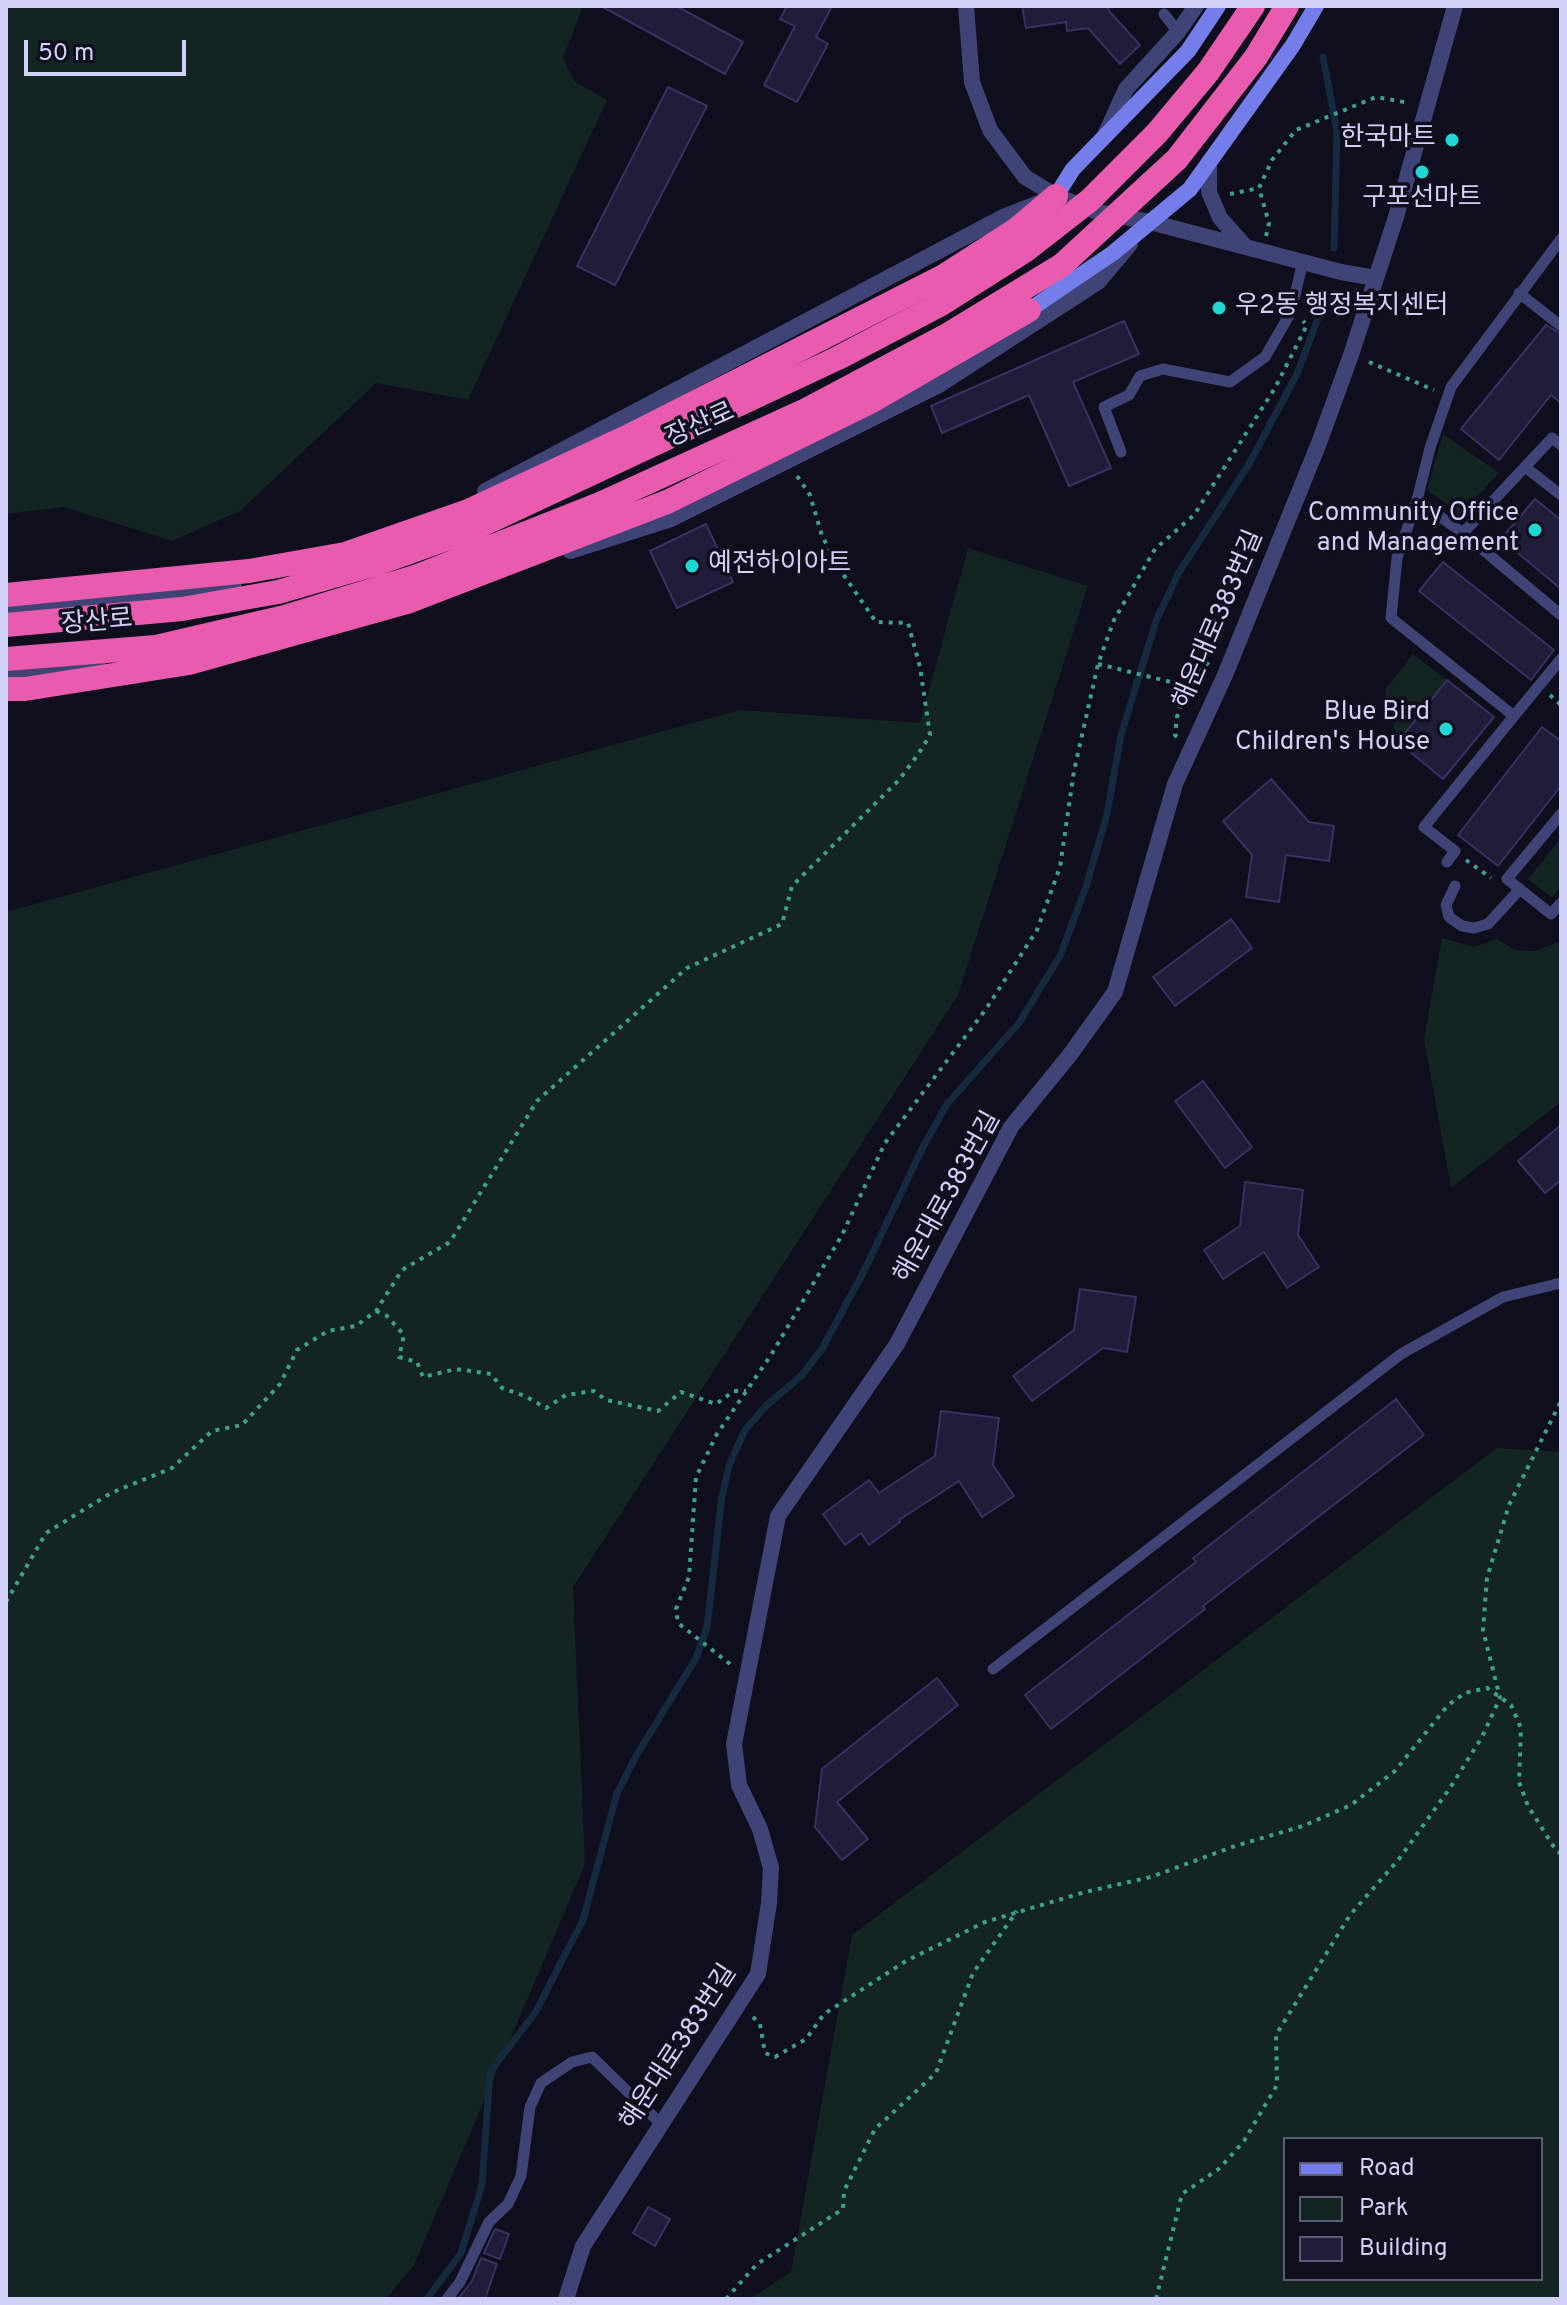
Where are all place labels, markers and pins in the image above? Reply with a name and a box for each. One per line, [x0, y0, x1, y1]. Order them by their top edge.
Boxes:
place label: 한국마트 [1340, 124, 1436, 156]
marker: 한국마트 [1443, 131, 1461, 149]
marker: 구포선마트 [1413, 163, 1431, 181]
place label: 구포선마트 [1362, 184, 1482, 216]
place label: 우2동 행정복지센터 [1235, 292, 1448, 324]
marker: 우2동 행정복지센터 [1210, 299, 1228, 317]
place label: Community Office and Management [1308, 499, 1519, 560]
marker: Community Office and Management [1526, 521, 1544, 539]
place label: 예전하이아트 [708, 550, 852, 582]
marker: 예전하이아트 [683, 557, 701, 575]
place label: Blue Bird Children's House [1235, 698, 1430, 760]
marker: Blue Bird Children's House [1437, 720, 1455, 738]

